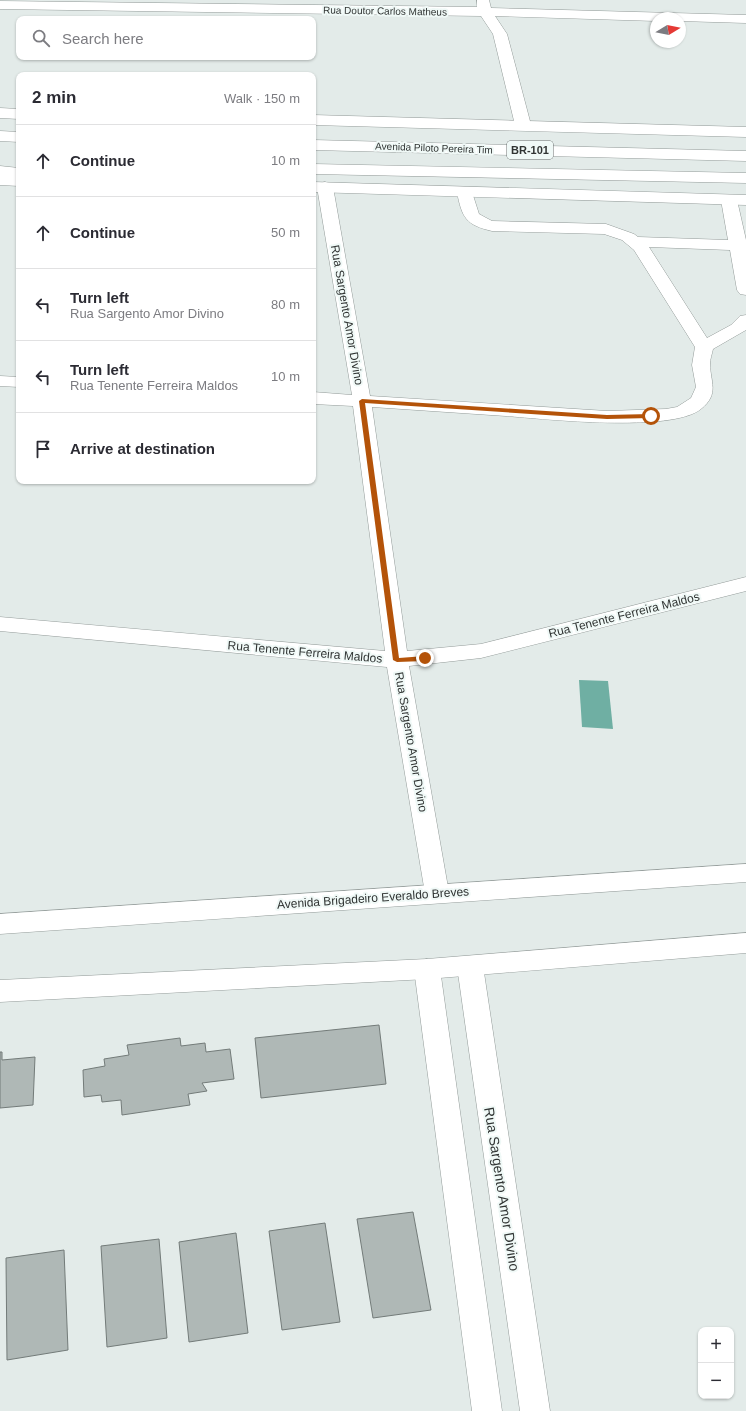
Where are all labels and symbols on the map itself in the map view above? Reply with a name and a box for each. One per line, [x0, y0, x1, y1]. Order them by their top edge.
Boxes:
street label: Rua Doutor Carlos Matheus [323, 4, 447, 18]
north arrow [650, 12, 686, 48]
street label: Avenida Piloto Pereira Tim [375, 140, 493, 156]
road number: BR-101 [507, 141, 553, 159]
street label: Rua Sargento Amor Divino [328, 244, 366, 386]
route start [642, 407, 660, 425]
street label: Rua Tenente Ferreira Maldos [547, 589, 701, 641]
street label: Rua Tenente Ferreira Maldos [227, 638, 383, 666]
route end [416, 649, 434, 667]
street label: Rua Sargento Amor Divino [392, 671, 430, 813]
street label: Avenida Brigadeiro Everaldo Breves [276, 884, 470, 912]
street label: Rua Sargento Amor Divino [481, 1106, 523, 1272]

